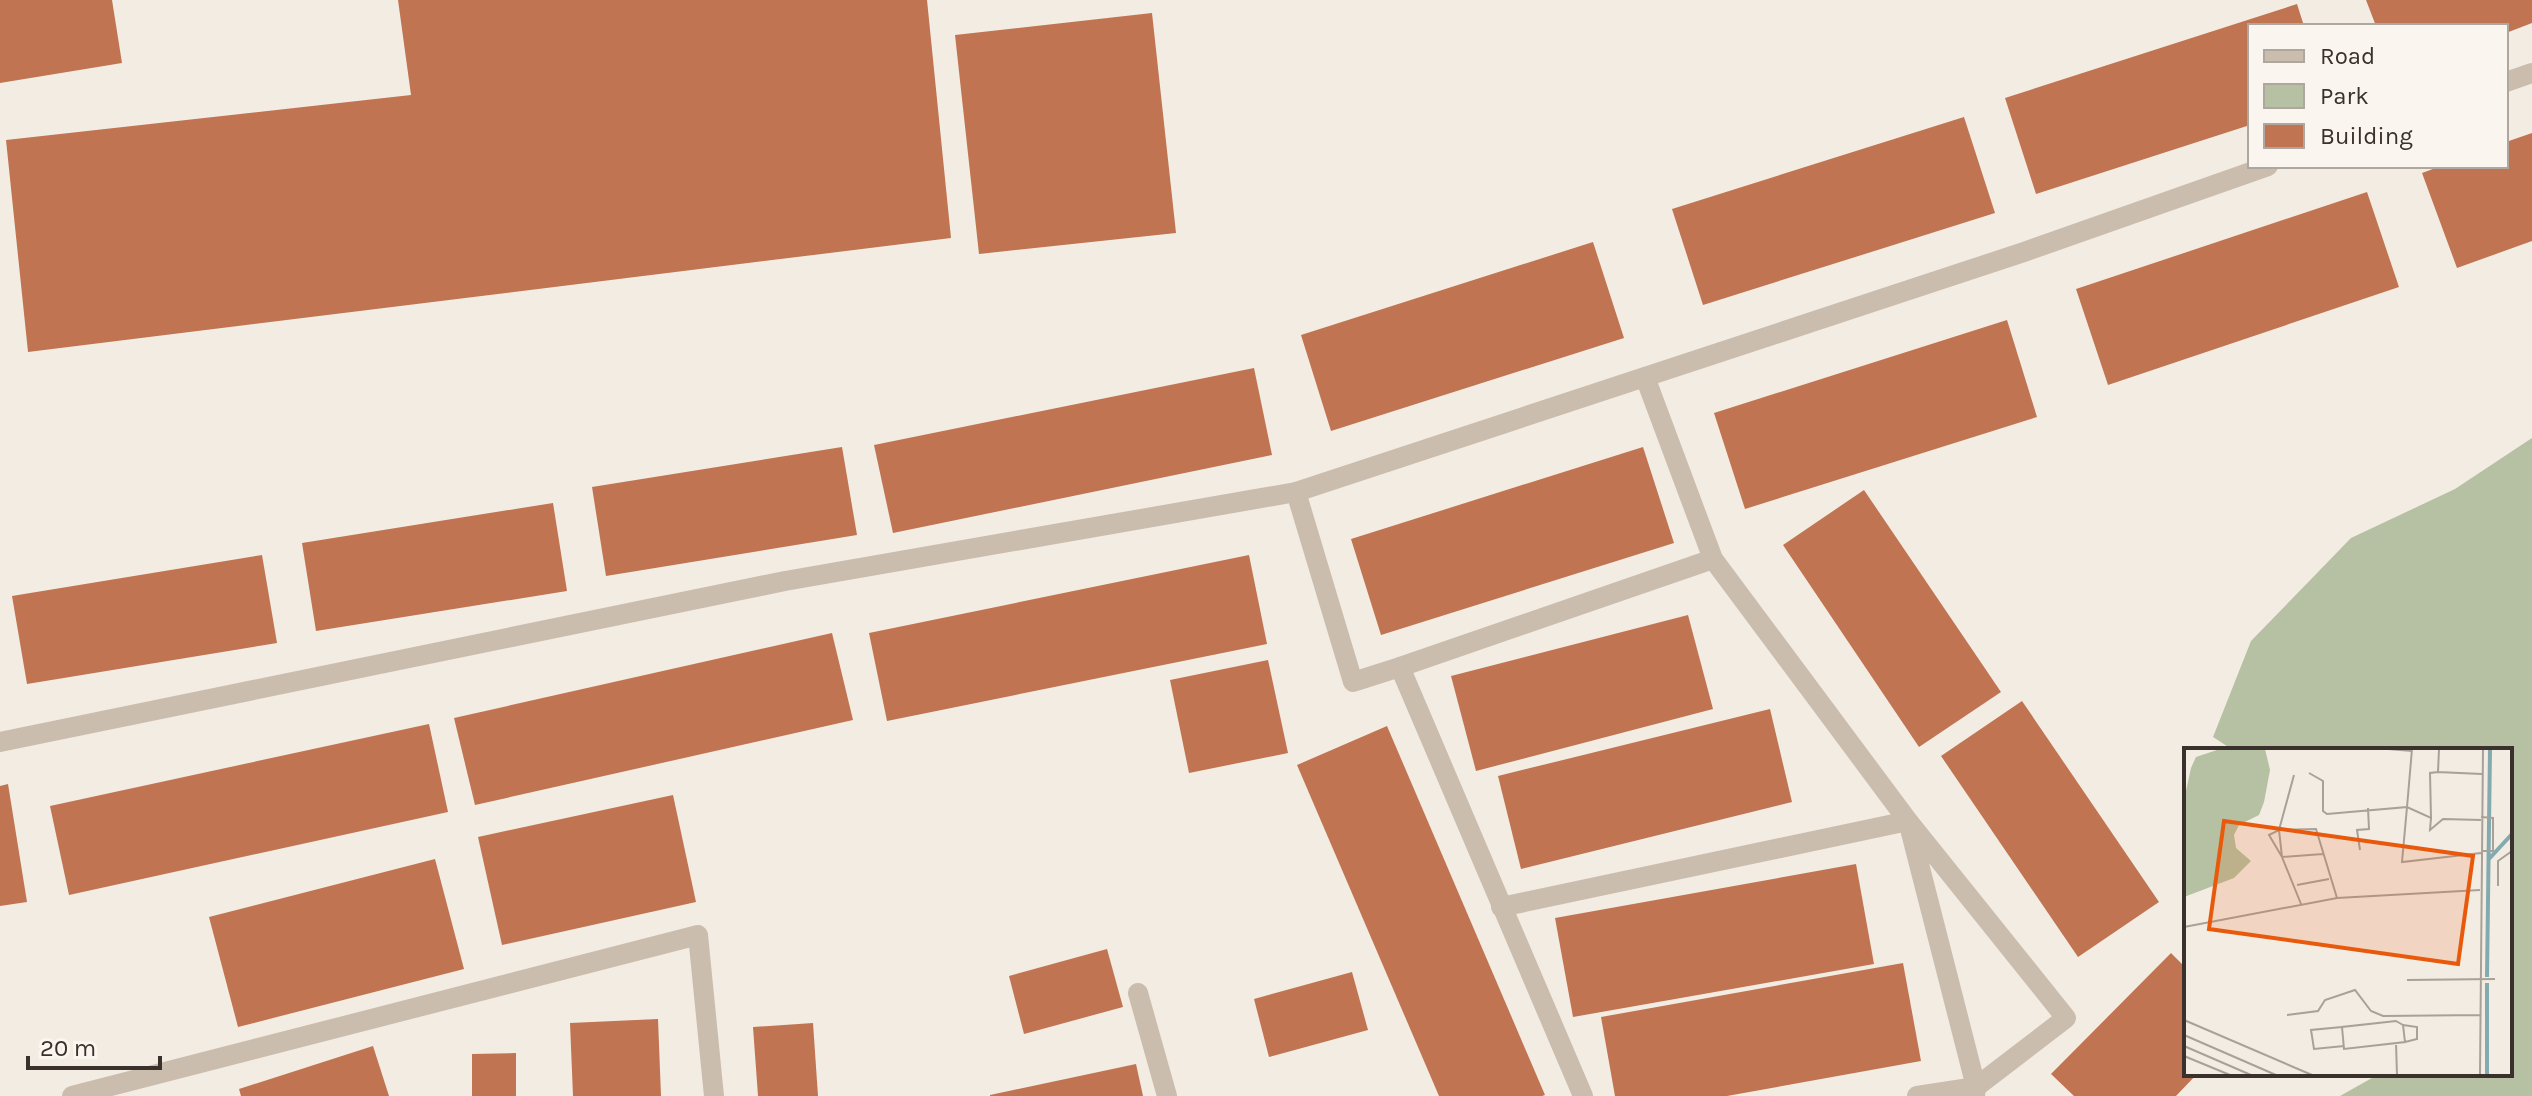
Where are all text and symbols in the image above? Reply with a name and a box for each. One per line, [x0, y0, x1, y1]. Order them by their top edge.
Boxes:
legend [2248, 24, 2508, 168]
text: Road [2320, 42, 2375, 70]
text: Park [2320, 82, 2369, 110]
text: Building [2320, 122, 2413, 150]
inset map [2184, 748, 2512, 1076]
scale bar [28, 1020, 160, 1070]
text: 20 m [40, 1034, 96, 1062]

